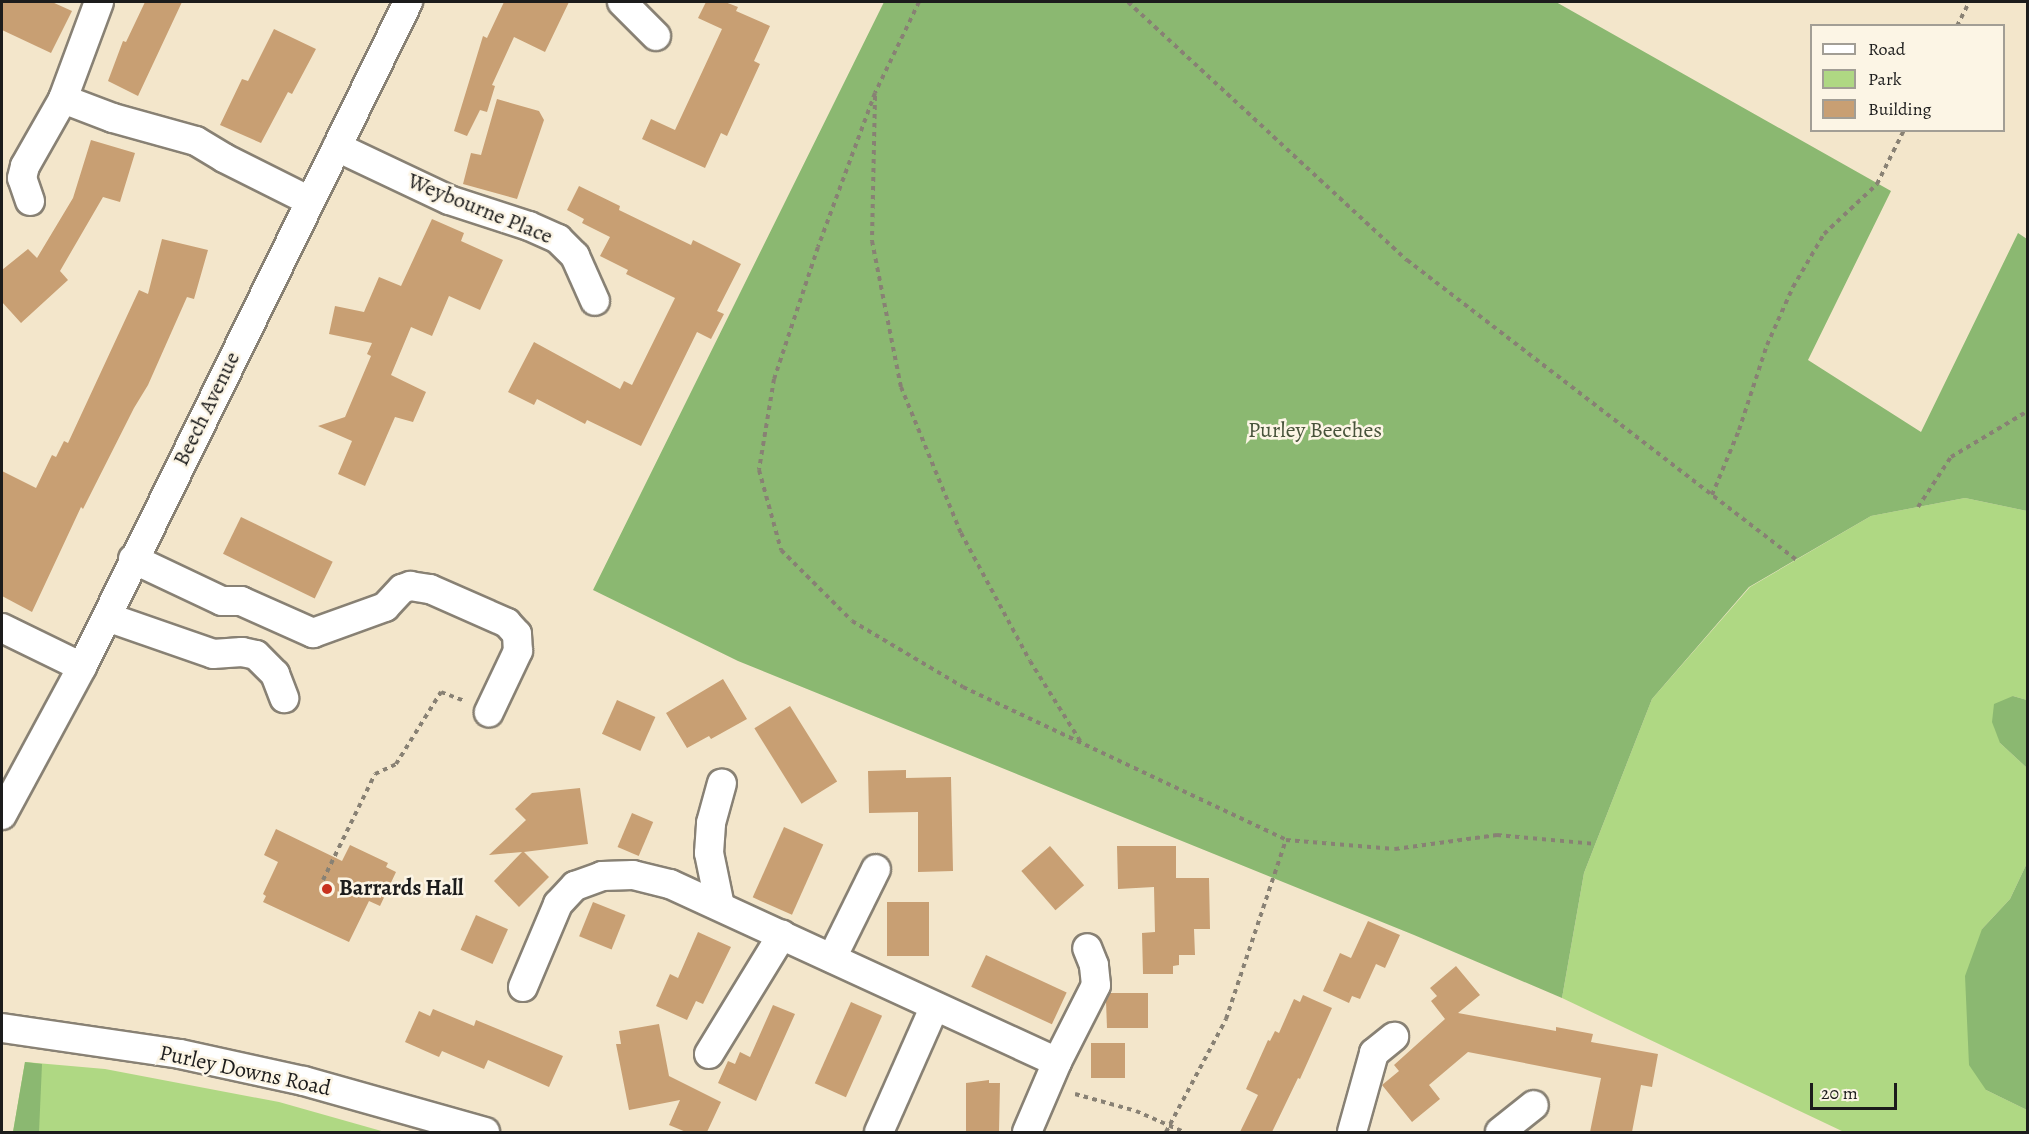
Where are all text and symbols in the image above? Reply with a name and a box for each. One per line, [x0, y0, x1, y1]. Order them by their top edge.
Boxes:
legend [1810, 24, 2005, 132]
text: Road [1868, 37, 1905, 61]
text: Park [1868, 67, 1902, 91]
text: Building [1868, 97, 1932, 121]
street label: Weybourne Place [404, 168, 556, 250]
street label: Beech Avenue [168, 348, 246, 470]
park label: Purley Beeches [1248, 418, 1382, 444]
place label: Barrards Hall [339, 876, 464, 902]
marker: Barrards Hall [320, 882, 334, 896]
street label: Purley Downs Road [157, 1040, 333, 1102]
scale bar [1813, 1071, 1900, 1109]
text: 20 m [1821, 1081, 1858, 1105]

